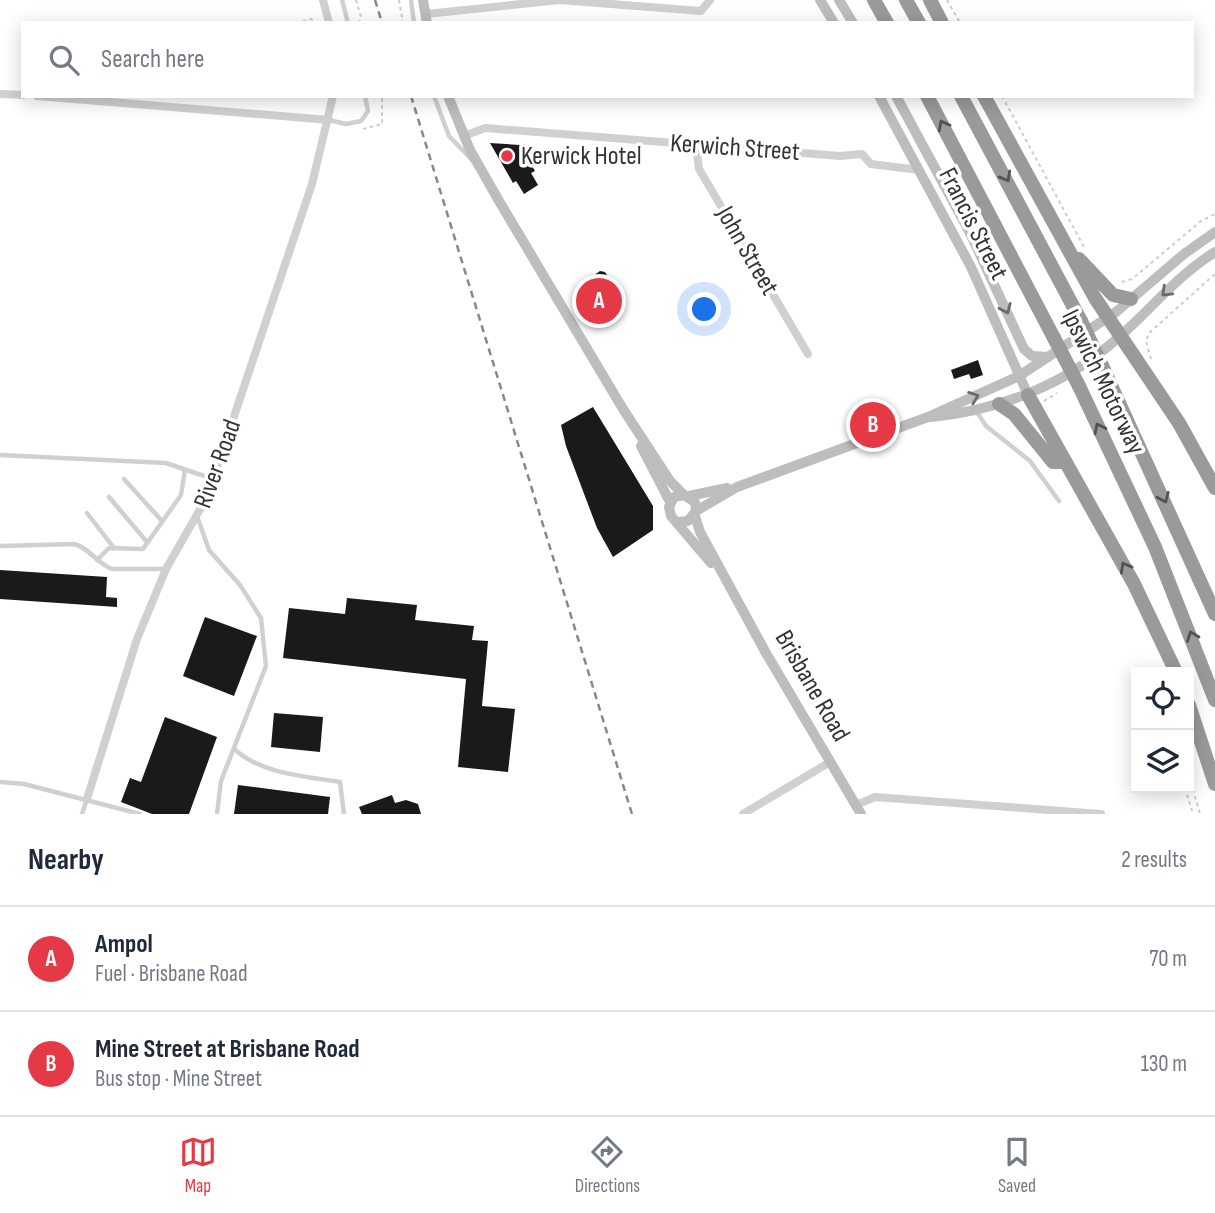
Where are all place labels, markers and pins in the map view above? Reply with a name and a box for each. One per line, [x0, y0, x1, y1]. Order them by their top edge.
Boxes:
place label: Kerwick Hotel [521, 141, 642, 172]
marker: Kerwick Hotel [499, 148, 515, 164]
pin: A [576, 275, 622, 327]
pin: B [850, 399, 896, 451]

